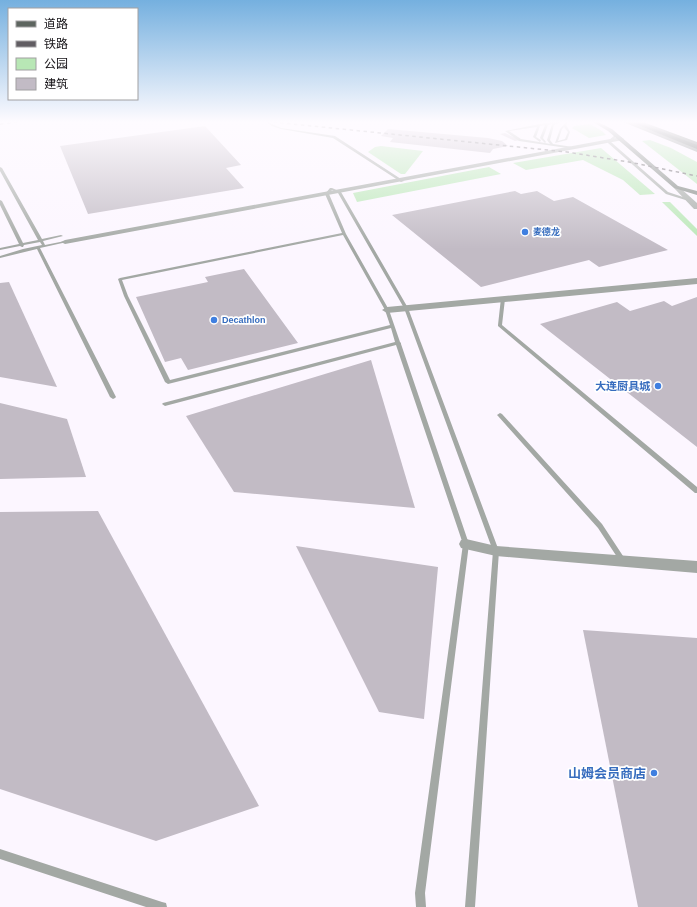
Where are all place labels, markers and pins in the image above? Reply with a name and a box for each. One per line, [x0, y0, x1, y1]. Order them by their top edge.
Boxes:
place label: 麦德龙 [533, 226, 560, 237]
marker: 麦德龙 [520, 227, 530, 237]
marker: Decathlon [209, 315, 219, 325]
place label: Decathlon [222, 315, 266, 325]
place label: 大连厨具城 [595, 380, 651, 392]
marker: 大连厨具城 [653, 381, 663, 391]
place label: 山姆会员商店 [568, 766, 646, 781]
marker: 山姆会员商店 [649, 768, 659, 778]

